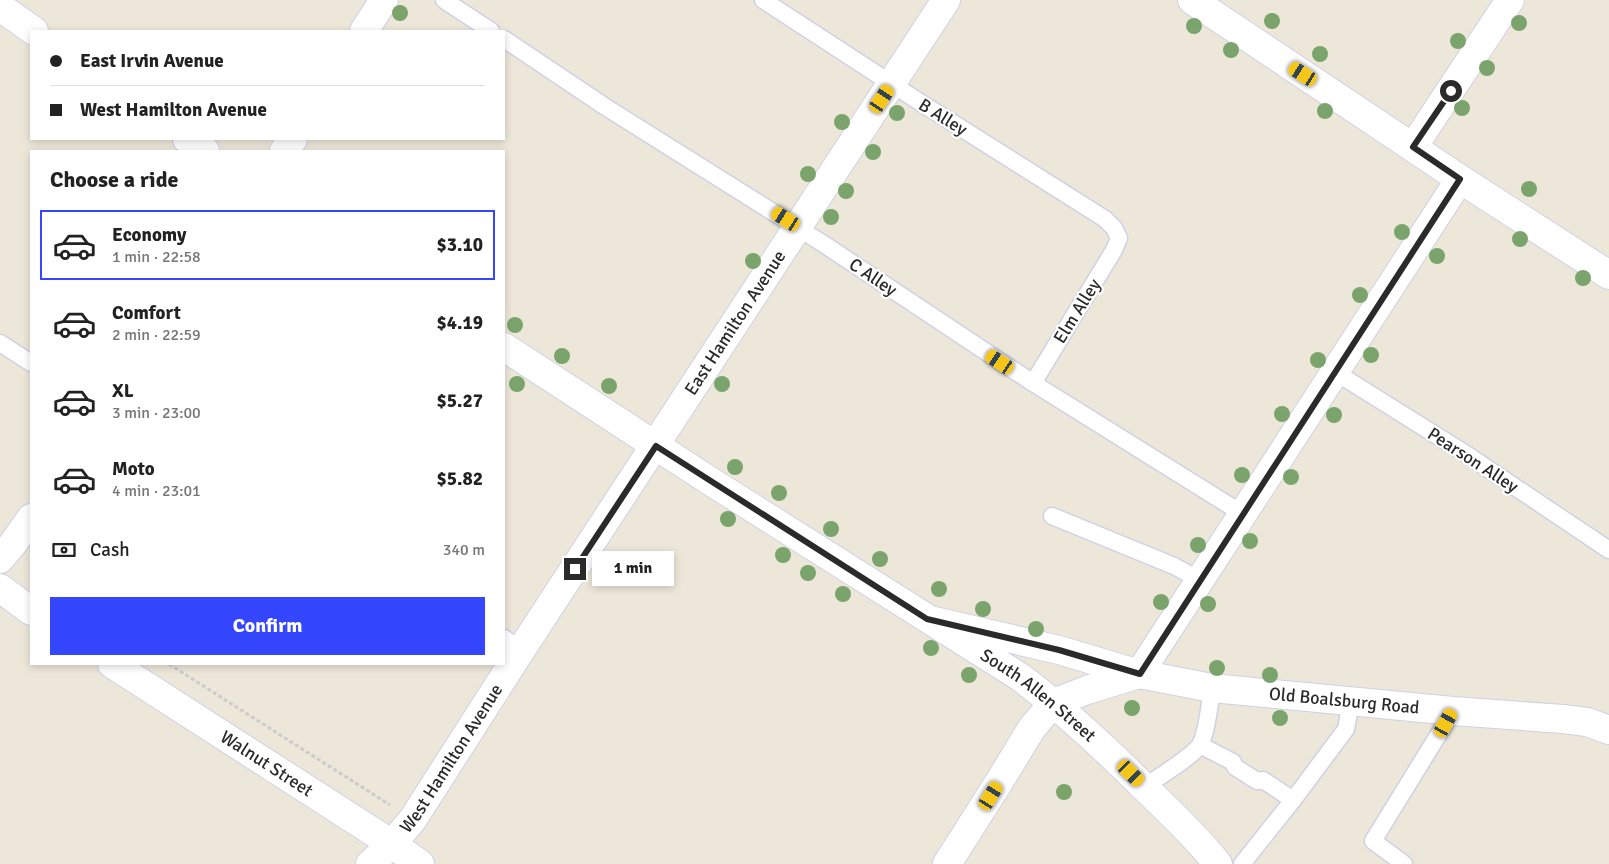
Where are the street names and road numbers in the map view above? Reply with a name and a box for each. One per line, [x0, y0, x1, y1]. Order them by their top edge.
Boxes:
street label: B Alley [915, 94, 972, 141]
street label: East Hamilton Avenue [680, 246, 790, 399]
street label: C Alley [845, 253, 902, 301]
street label: Elm Alley [1049, 274, 1106, 347]
street label: Pearson Alley [1424, 423, 1523, 498]
street label: South Allen Street [976, 644, 1101, 746]
street label: West Hamilton Avenue [395, 680, 507, 837]
street label: Old Boalsburg Road [1268, 682, 1420, 719]
street label: Walnut Street [216, 726, 317, 801]

